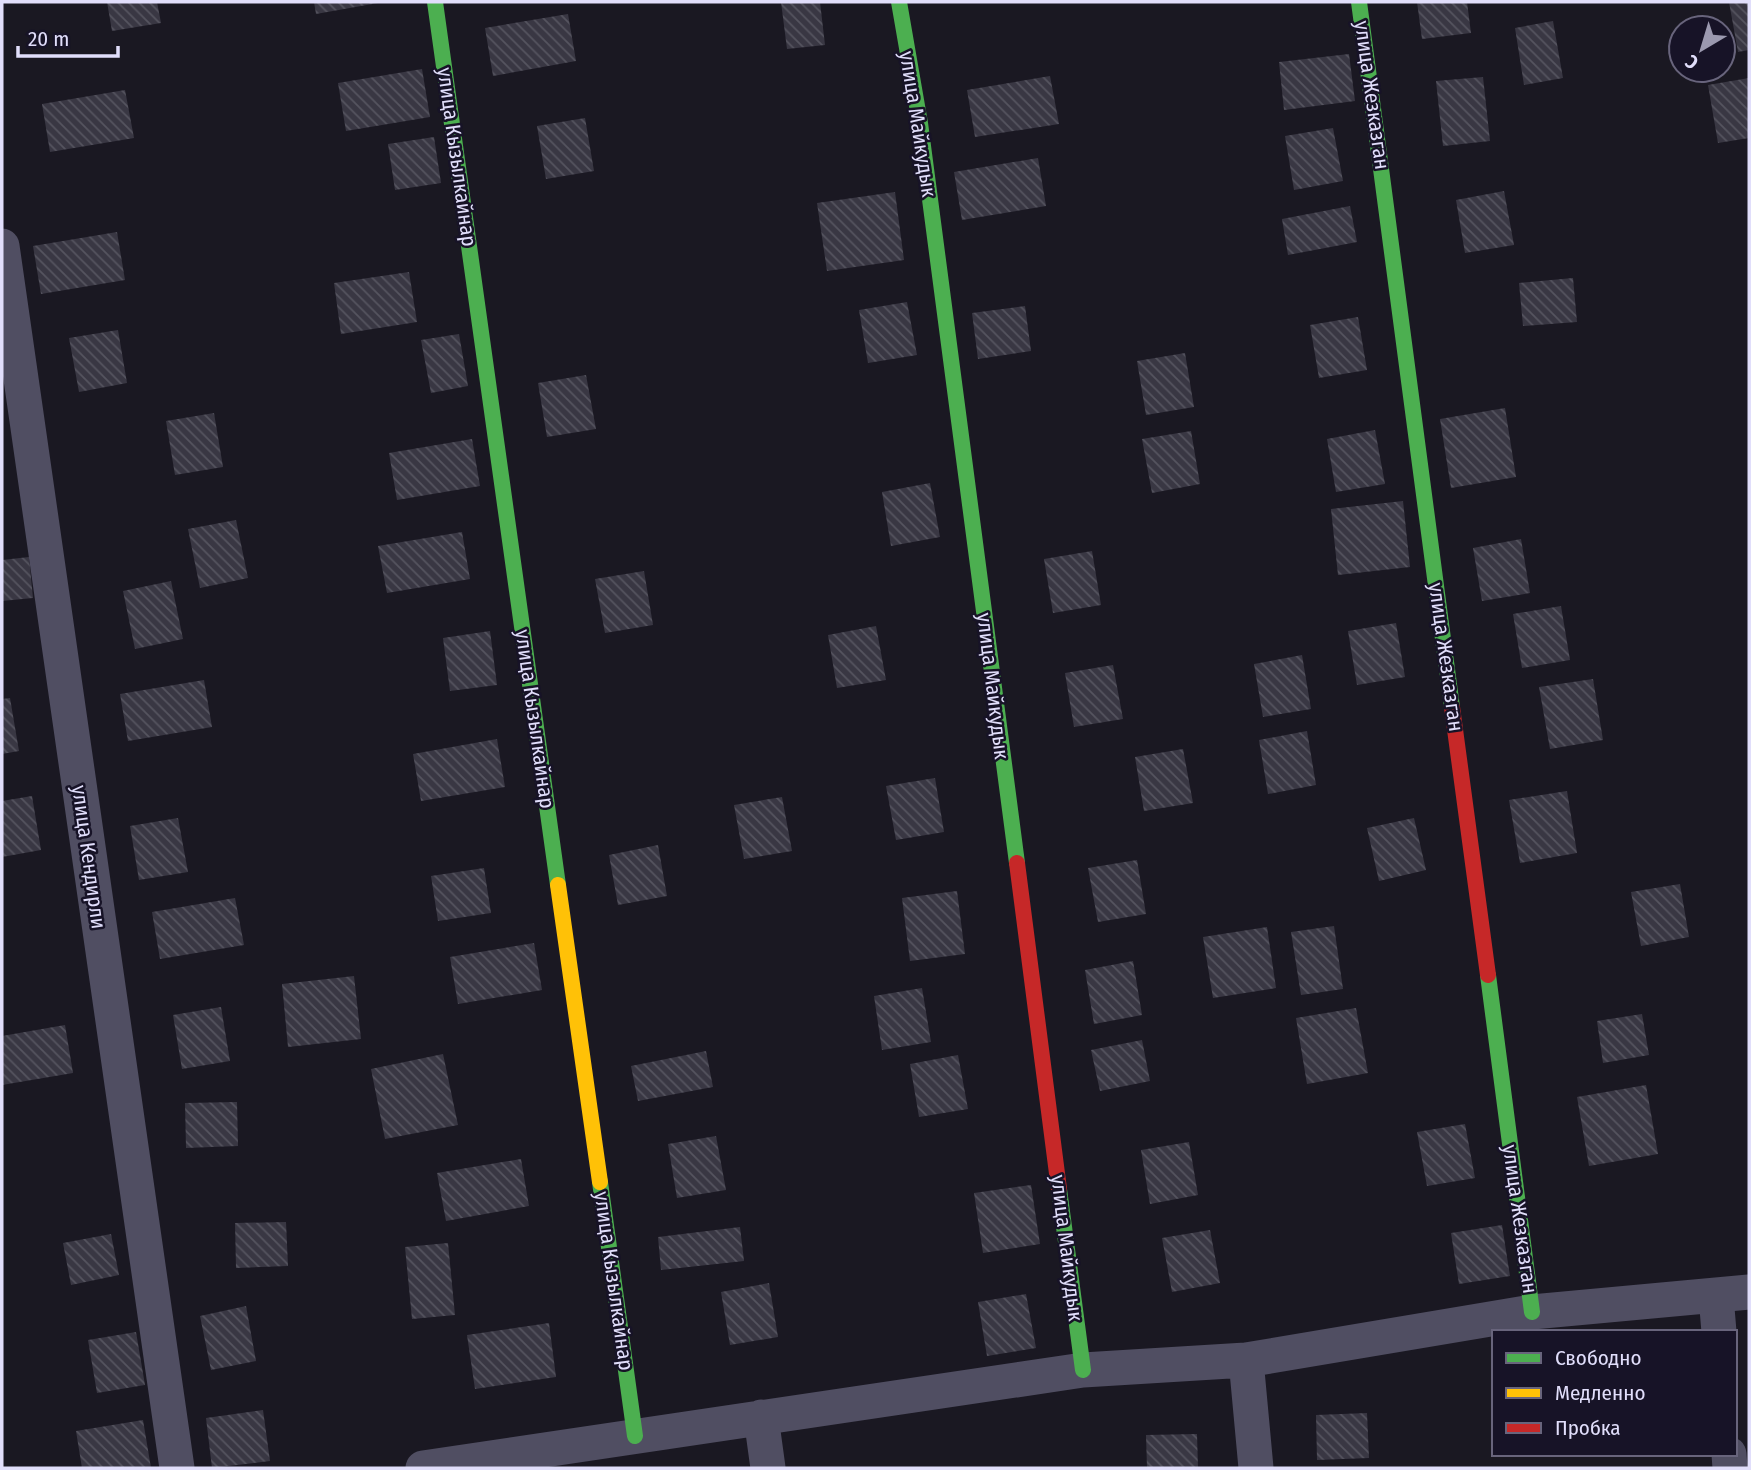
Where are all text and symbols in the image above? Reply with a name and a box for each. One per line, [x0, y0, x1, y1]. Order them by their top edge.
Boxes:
scale bar [18, 14, 117, 58]
north arrow [1667, 14, 1737, 84]
street label: улица Жезказган [1349, 19, 1395, 171]
text: 20 m [28, 26, 69, 52]
street label: улица Майкудык [894, 49, 942, 199]
text: С [1681, 50, 1703, 74]
street label: улица Кызылкайнар [432, 66, 482, 248]
street label: улица Жезказган [1423, 581, 1469, 733]
street label: улица Майкудык [971, 611, 1015, 761]
street label: улица Кызылкайнар [510, 628, 560, 810]
street label: улица Кендирли [66, 783, 112, 931]
street label: улица Жезказган [1497, 1143, 1543, 1295]
street label: улица Майкудык [1045, 1173, 1089, 1323]
street label: улица Кызылкайнар [589, 1190, 639, 1372]
legend [1492, 1330, 1737, 1456]
text: Свободно [1555, 1345, 1641, 1371]
text: Медленно [1555, 1380, 1645, 1406]
text: Пробка [1555, 1415, 1621, 1441]

